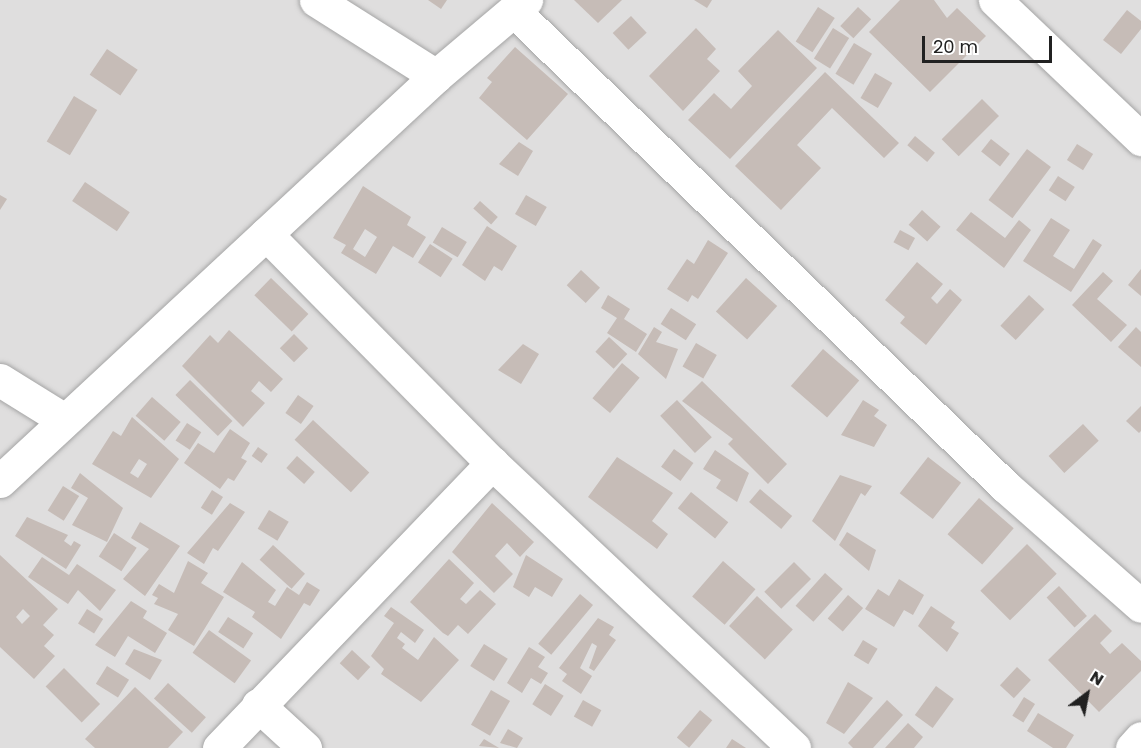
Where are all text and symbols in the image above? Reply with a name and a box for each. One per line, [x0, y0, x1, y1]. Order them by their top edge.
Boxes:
scale bar [925, 24, 1056, 62]
text: 20 m [933, 34, 978, 59]
north arrow [1057, 664, 1117, 724]
text: N [1086, 665, 1108, 691]

